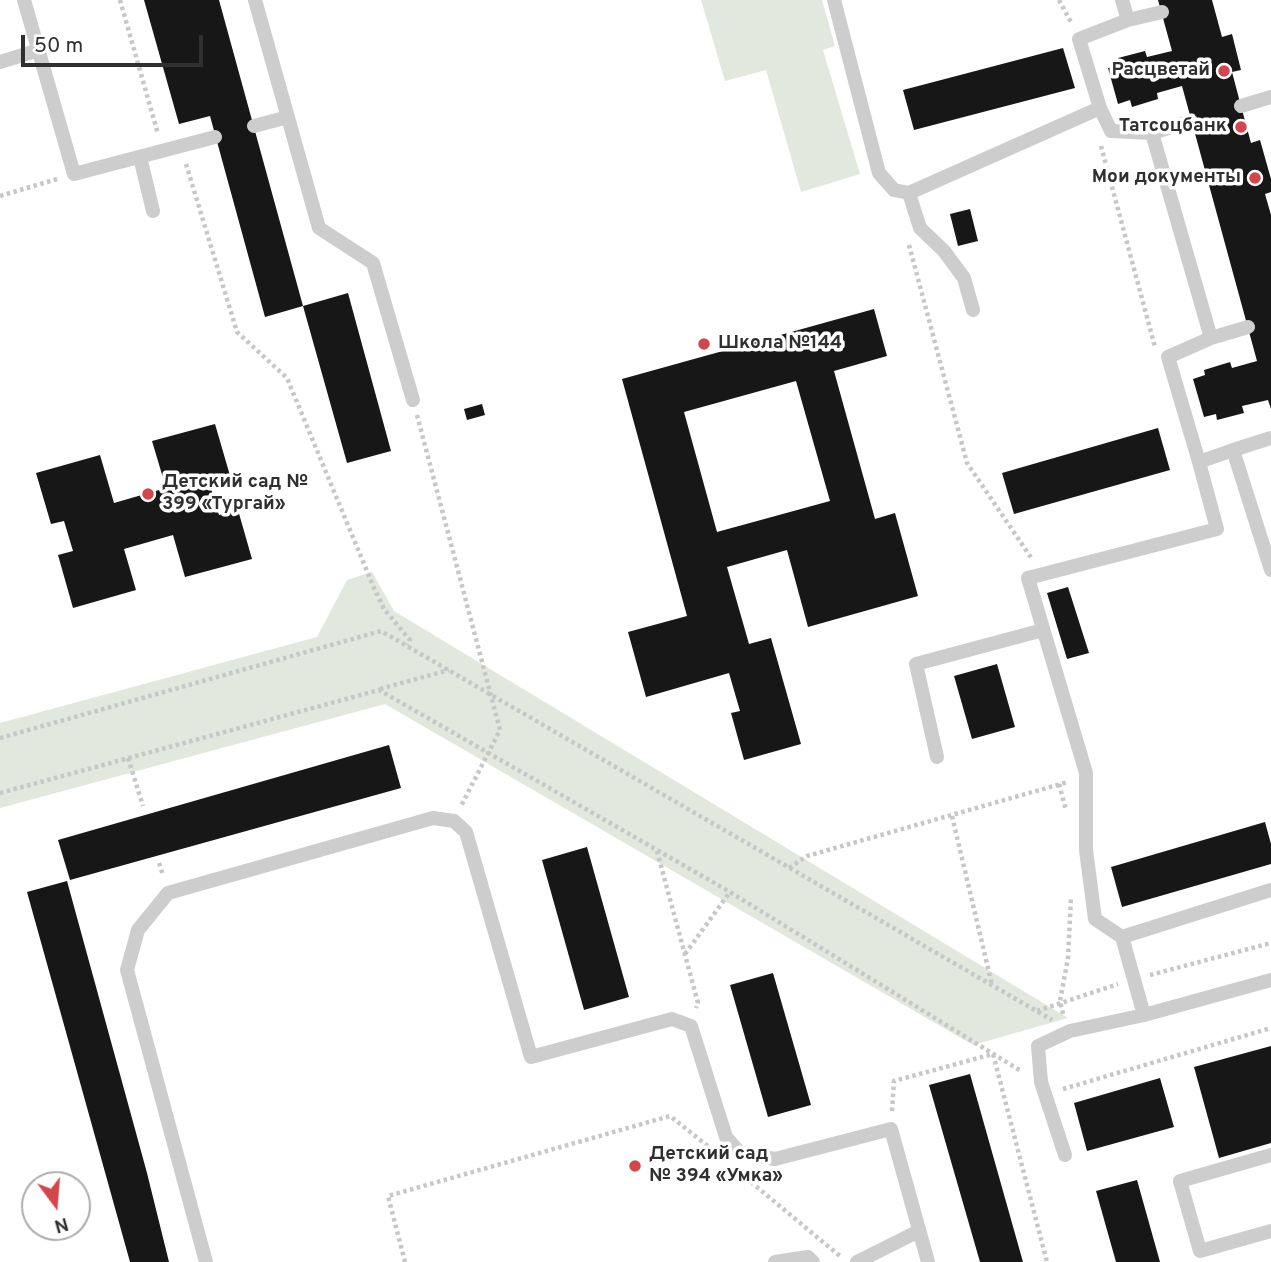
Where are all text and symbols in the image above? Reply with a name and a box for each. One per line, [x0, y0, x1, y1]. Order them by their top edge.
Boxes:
scale bar [24, 21, 206, 65]
text: 50 m [34, 33, 83, 60]
place label: Расцветай [1112, 60, 1210, 82]
marker: Расцветай [1216, 63, 1232, 79]
place label: Татсоцбанк [1119, 116, 1227, 138]
marker: Татсоцбанк [1233, 119, 1249, 135]
place label: Мои документы [1092, 167, 1241, 189]
marker: Мои документы [1247, 170, 1263, 186]
place label: Школа №144 [718, 333, 842, 355]
marker: Школа №144 [696, 336, 712, 352]
place label: Детский сад № 399 «Тургай» [162, 472, 308, 516]
marker: Детский сад № 399 «Тургай» [140, 486, 156, 502]
place label: Детский сад № 394 «Умка» [649, 1144, 783, 1188]
marker: Детский сад № 394 «Умка» [627, 1158, 643, 1174]
north arrow [21, 1171, 91, 1241]
text: N [51, 1211, 71, 1238]

